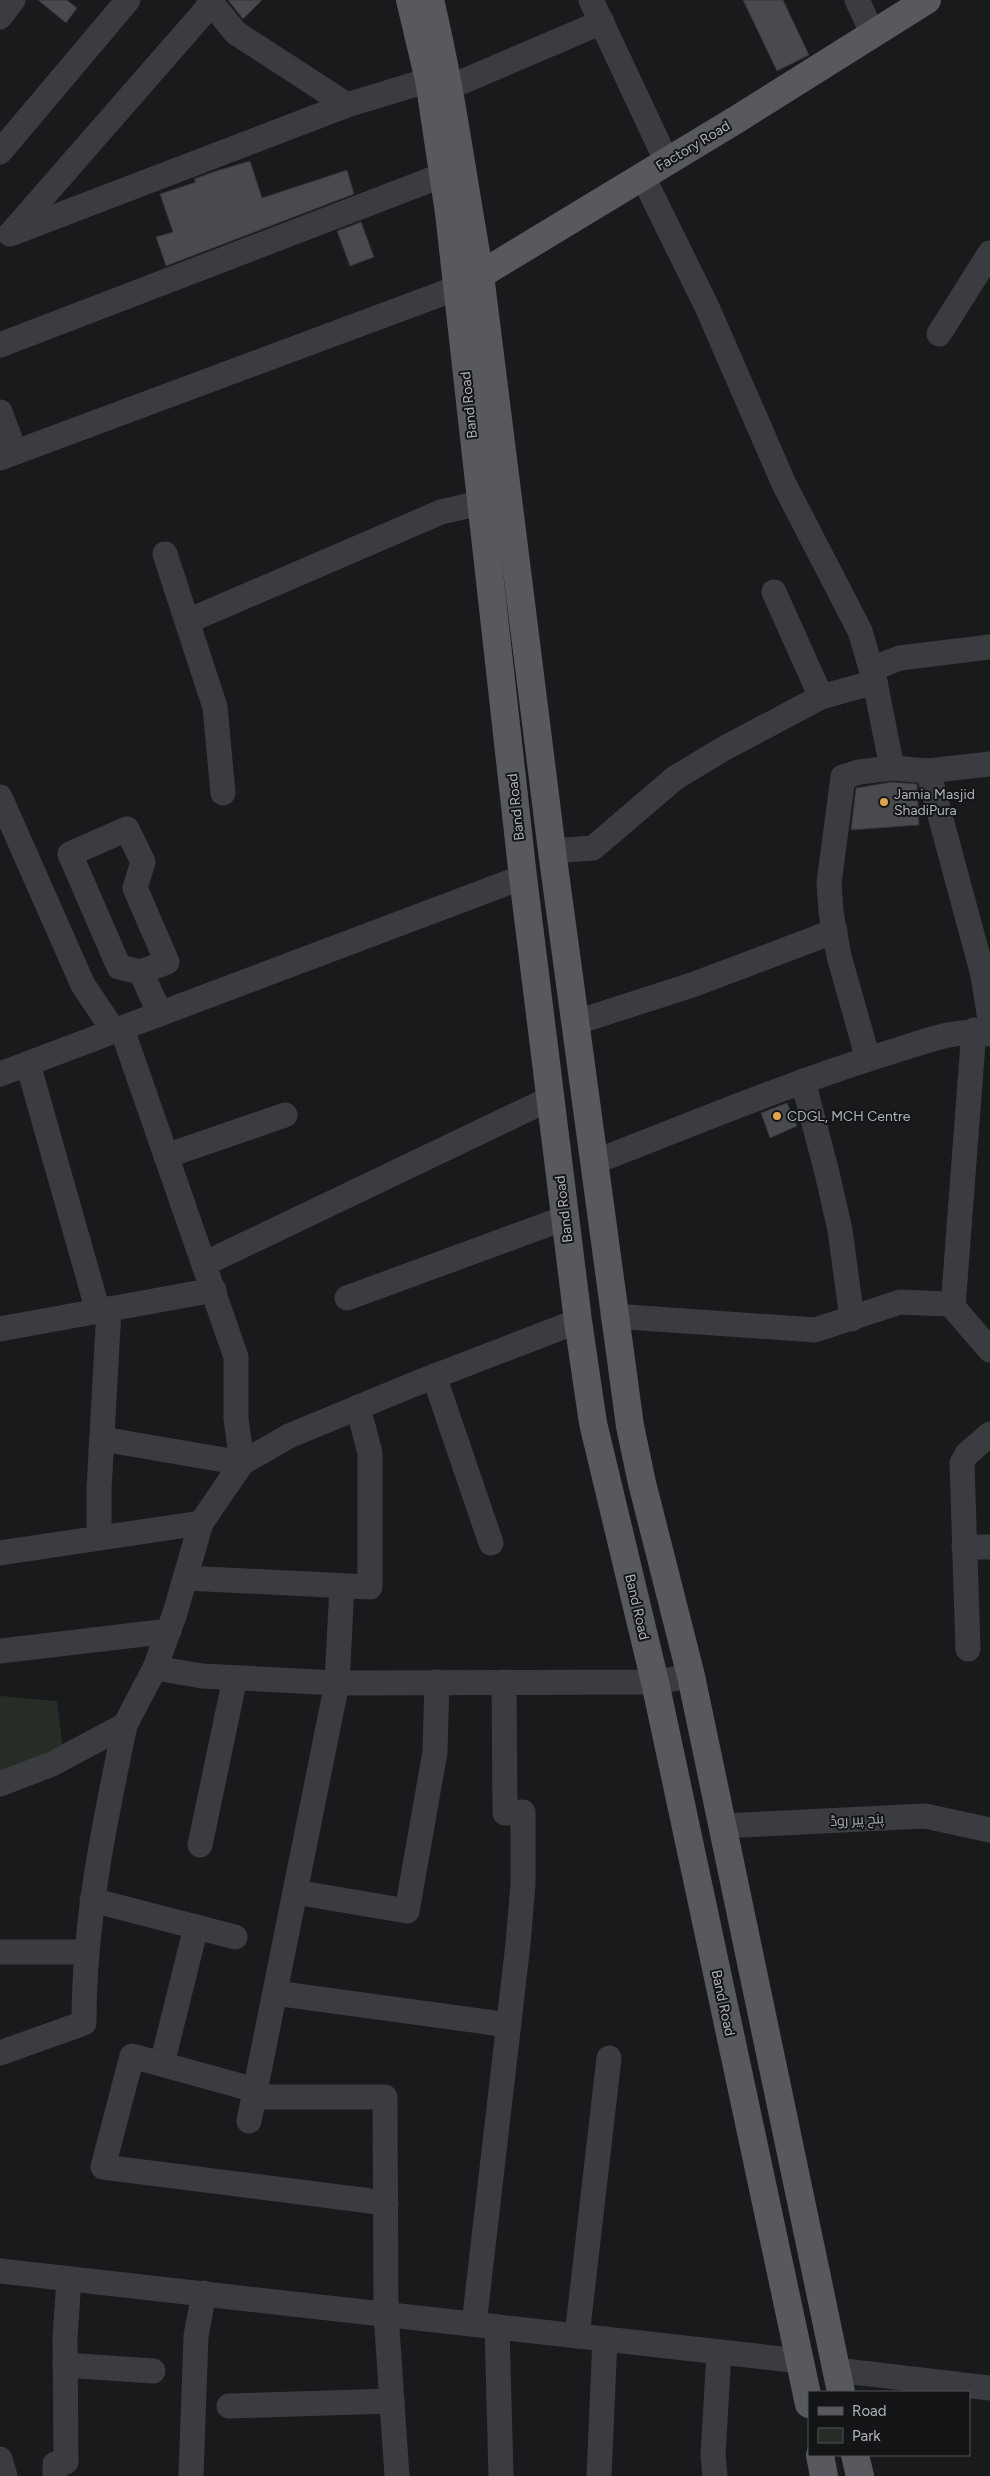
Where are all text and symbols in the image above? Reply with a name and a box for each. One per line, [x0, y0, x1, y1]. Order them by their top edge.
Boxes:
street label: Factory Road [653, 117, 733, 175]
street label: Band Road [457, 371, 481, 439]
street label: Band Road [504, 773, 528, 841]
place label: Jamia Masjid ShadiPura [894, 786, 975, 819]
marker: Jamia Masjid ShadiPura [878, 796, 890, 808]
place label: CDGL, MCH Centre [787, 1108, 911, 1125]
marker: CDGL, MCH Centre [771, 1110, 783, 1122]
street label: Band Road [551, 1175, 577, 1243]
street label: Band Road [621, 1572, 653, 1642]
street label: پنج پیر روڈ [830, 1810, 885, 1831]
street label: Band Road [708, 1968, 738, 2038]
legend [808, 2391, 970, 2456]
text: Road [852, 2402, 887, 2420]
text: Park [852, 2427, 881, 2445]

